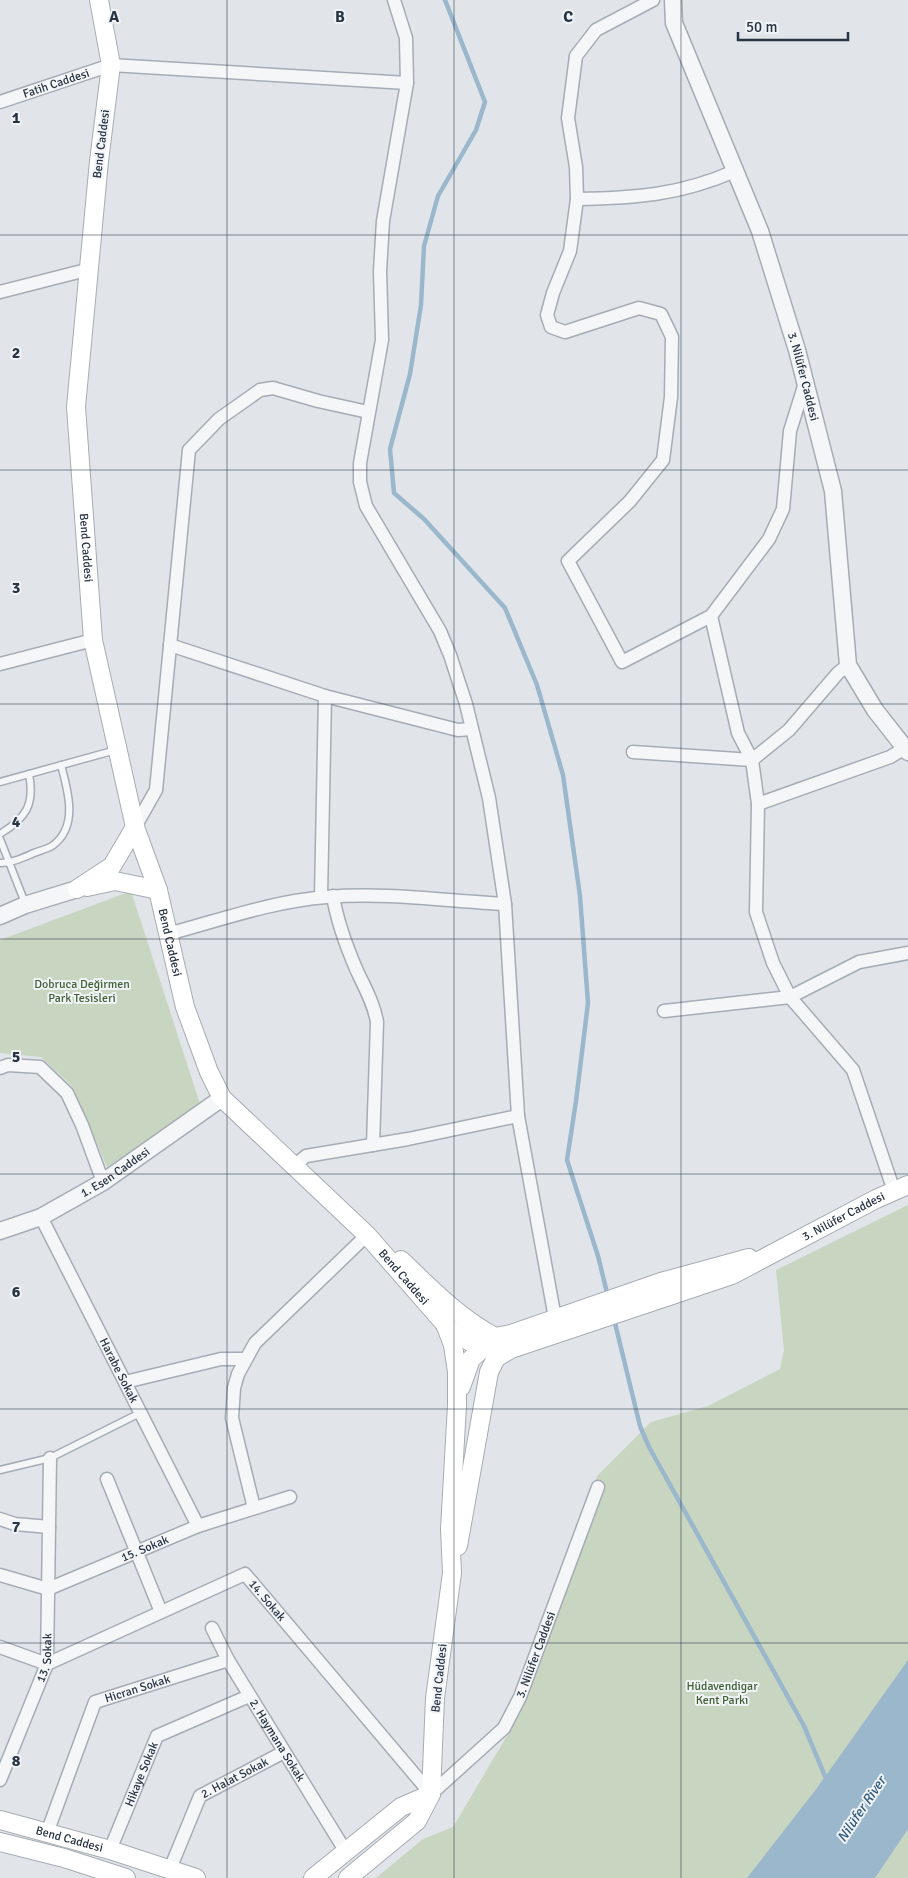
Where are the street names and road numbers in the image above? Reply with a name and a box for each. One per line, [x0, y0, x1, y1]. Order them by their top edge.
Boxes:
street label: Fatih Caddesi [21, 66, 91, 102]
street label: Bend Caddesi [90, 109, 113, 179]
street label: 3. Nilüfer Caddesi [784, 330, 822, 423]
street label: Bend Caddesi [76, 513, 96, 583]
street label: Bend Caddesi [154, 907, 185, 978]
street label: 1. Esen Caddesi [78, 1144, 153, 1201]
street label: 3. Nilüfer Caddesi [800, 1189, 887, 1245]
street label: Bend Caddesi [375, 1246, 432, 1308]
street label: Harabe Sokak [96, 1336, 141, 1405]
street label: 15. Sokak [119, 1532, 171, 1565]
street label: 14. Sokak [245, 1577, 289, 1625]
street label: 3. Nilüfer Caddesi [513, 1610, 559, 1700]
street label: 13. Sokak [33, 1633, 55, 1685]
street label: Bend Caddesi [428, 1643, 451, 1713]
street label: Hicran Sokak [103, 1672, 172, 1706]
street label: 2. Haymana Sokak [246, 1697, 308, 1784]
street label: Hikaye Sokak [122, 1740, 162, 1809]
street label: 2. Halat Sokak [199, 1755, 271, 1802]
street label: Bend Caddesi [34, 1823, 105, 1856]

